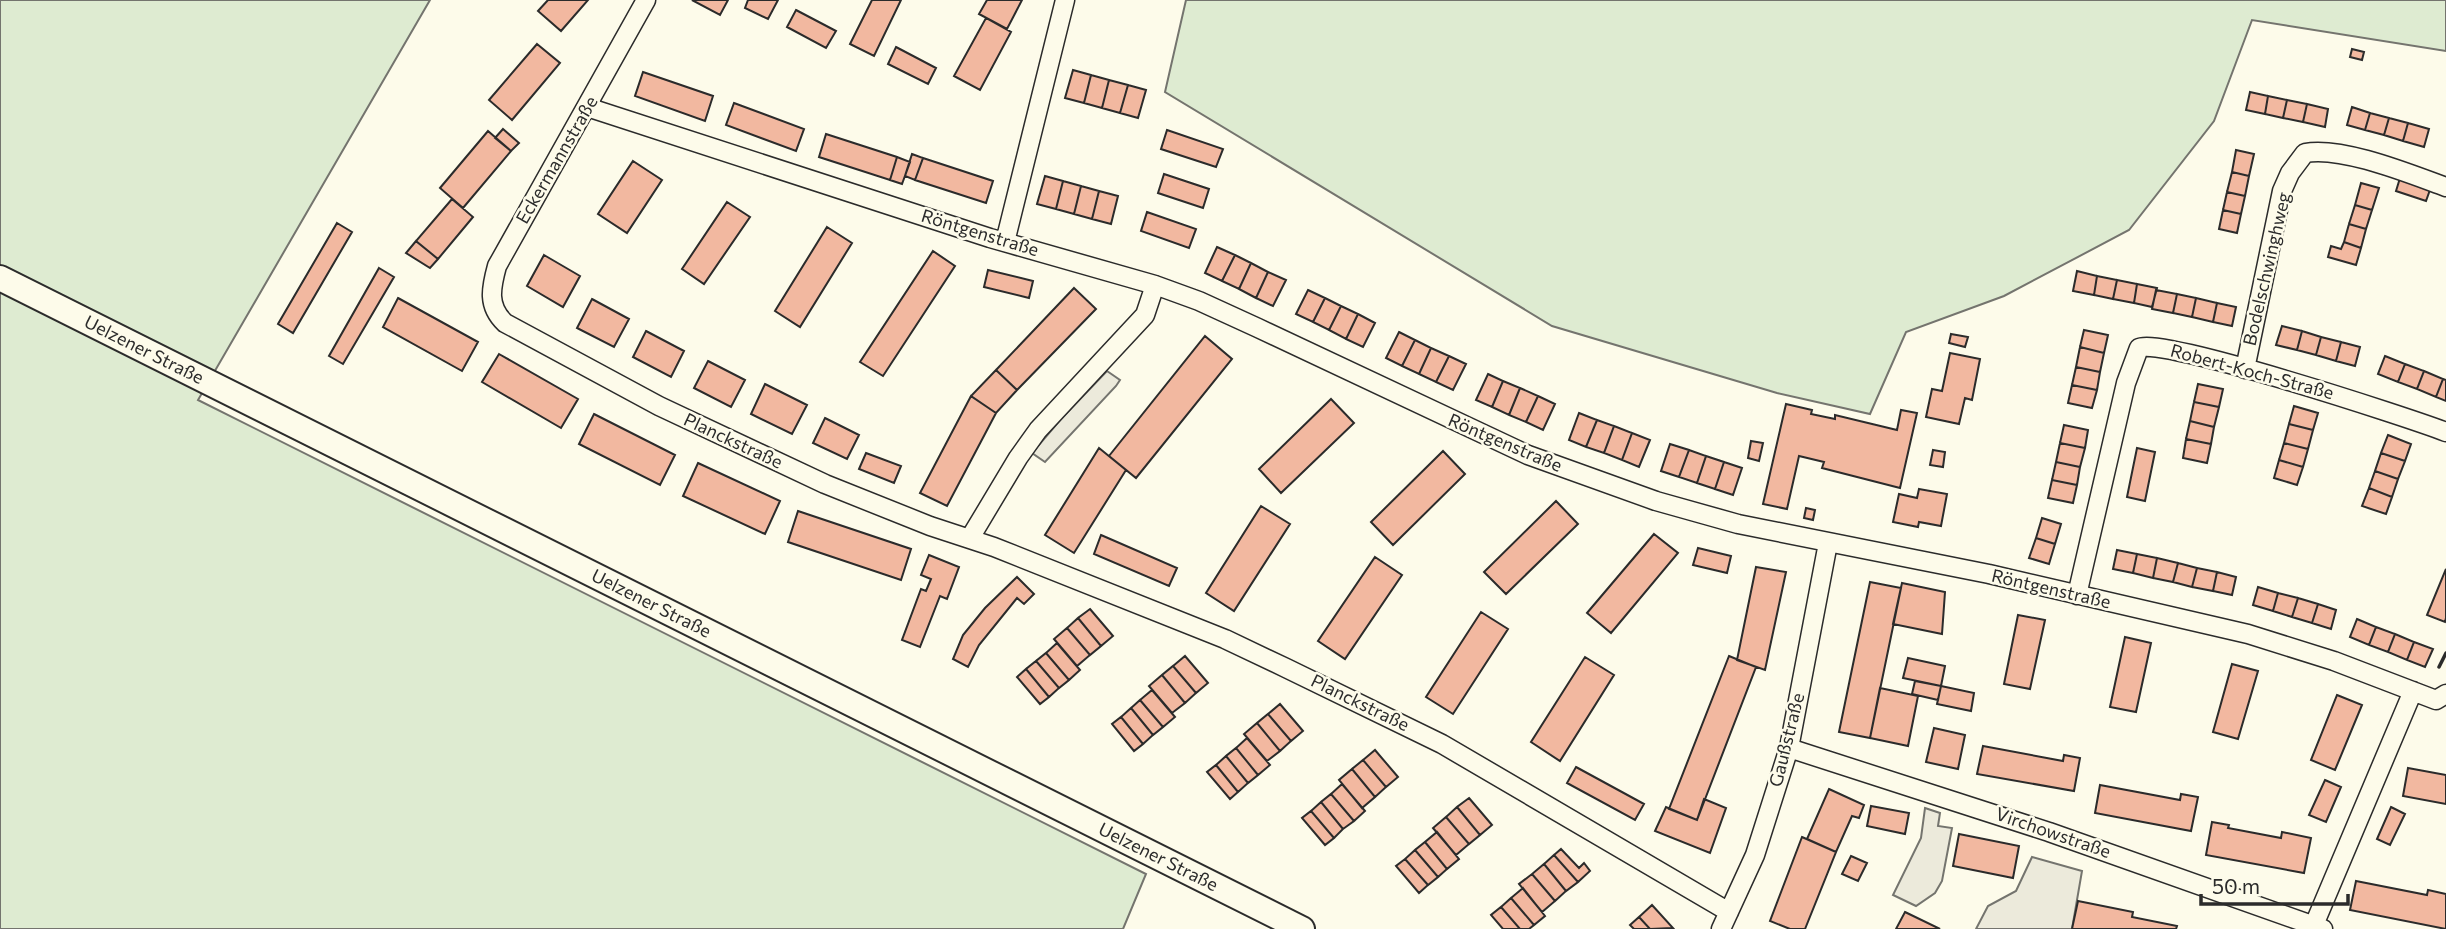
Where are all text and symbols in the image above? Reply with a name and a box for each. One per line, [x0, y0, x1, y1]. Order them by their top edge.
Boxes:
street label: Eckermannstraße [511, 92, 602, 227]
street label: Bodelschwinghweg [2238, 190, 2294, 348]
street label: Röntgenstraße [919, 204, 1042, 260]
street label: Uelzener Straße [81, 310, 208, 388]
street label: Robert-Koch-Straße [2168, 339, 2336, 403]
street label: Planckstraße [680, 408, 786, 473]
street label: Röntgenstraße [1445, 408, 1566, 476]
street label: Uelzener Straße [588, 564, 715, 642]
street label: Röntgenstraße [1989, 564, 2113, 612]
street label: Planckstraße [1308, 669, 1413, 735]
street label: Gaußstraße [1764, 691, 1808, 789]
street label: Virchowstraße [1993, 802, 2114, 862]
street label: Uelzener Straße [1095, 817, 1222, 895]
scale bar [2201, 862, 2348, 906]
text: 50 m [2212, 873, 2260, 898]

